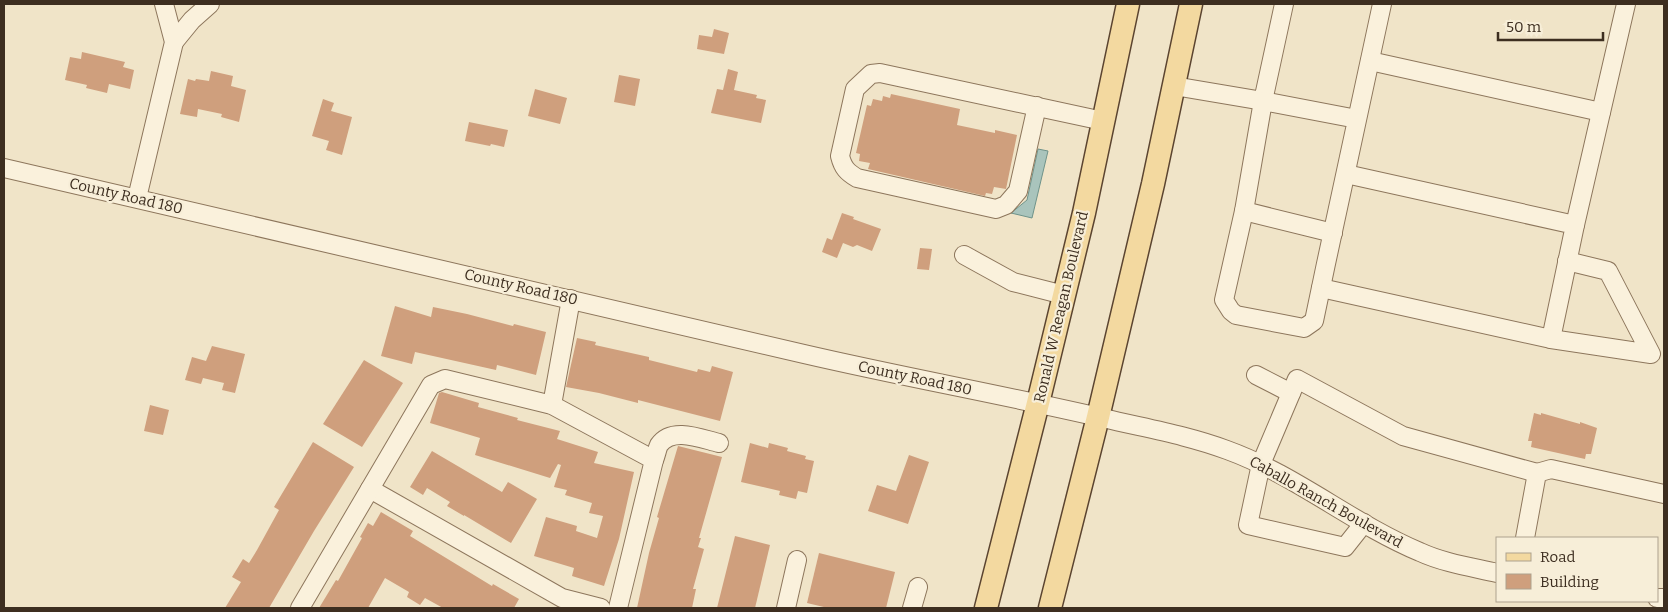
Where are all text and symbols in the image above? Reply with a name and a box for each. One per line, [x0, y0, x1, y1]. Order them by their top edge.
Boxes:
scale bar [1498, 10, 1603, 42]
text: 50 m [1506, 18, 1542, 36]
street label: County Road 180 [68, 174, 184, 218]
street label: Ronald W Reagan Boulevard [1030, 209, 1092, 404]
street label: County Road 180 [463, 265, 579, 309]
street label: County Road 180 [856, 357, 974, 399]
street label: Caballo Ranch Boulevard [1246, 452, 1406, 552]
legend [1496, 537, 1658, 602]
text: Road [1540, 548, 1575, 566]
text: Building [1540, 573, 1599, 591]

